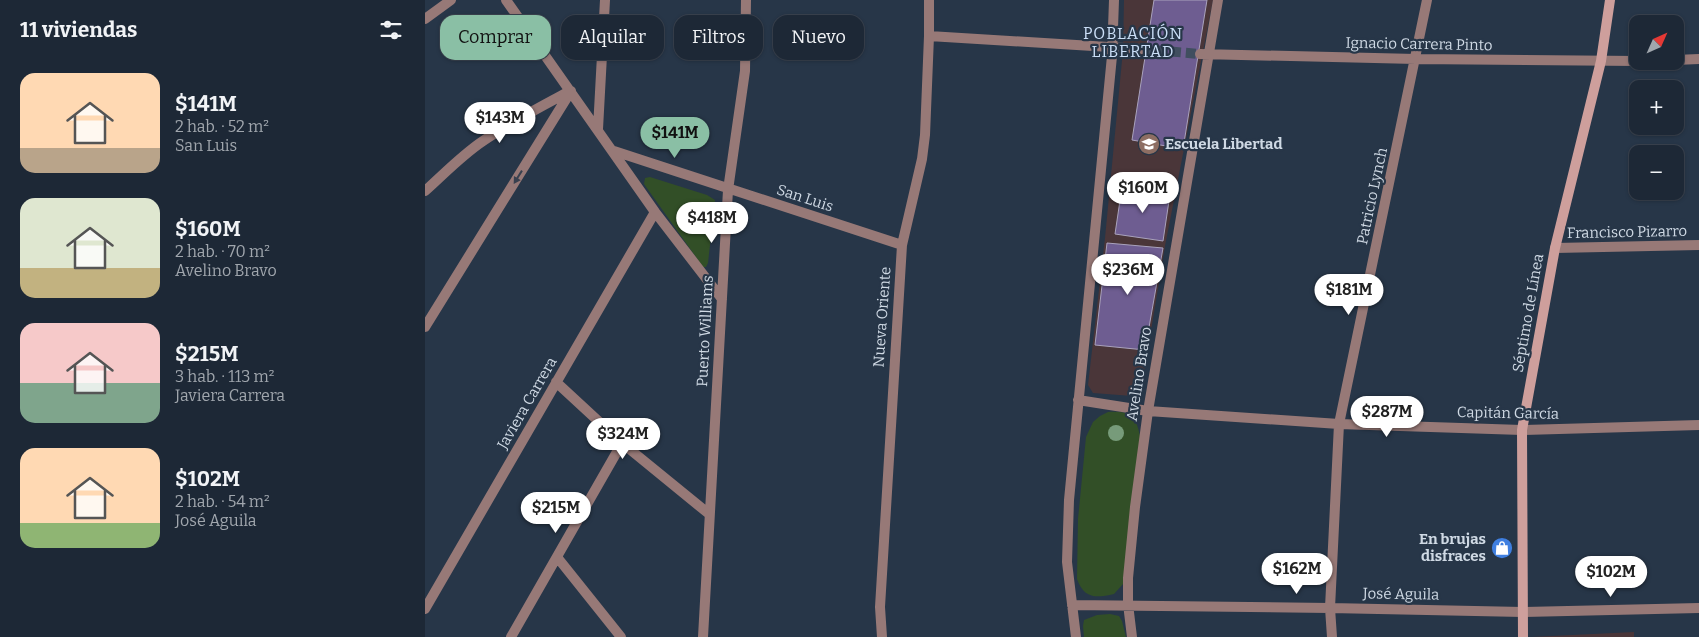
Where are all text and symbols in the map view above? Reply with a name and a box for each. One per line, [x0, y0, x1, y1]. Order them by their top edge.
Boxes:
chip: Comprar [440, 15, 551, 60]
chip: Alquilar [561, 15, 664, 60]
chip: Filtros [674, 15, 763, 60]
chip: Nuevo [773, 15, 864, 60]
north arrow [1629, 15, 1684, 70]
map controls [1629, 15, 1684, 200]
icon: filters [377, 16, 405, 44]
text: 11 viviendas [20, 17, 137, 43]
district label: POBLACIÓN LIBERTAD [1083, 23, 1183, 61]
street label: Ignacio Carrera Pinto [1345, 34, 1493, 54]
button: + [1629, 80, 1684, 135]
text: $141M [175, 91, 237, 117]
icon: home [60, 93, 120, 153]
pin: $143M [465, 102, 535, 144]
text: $143M [475, 108, 525, 127]
pin: $141M [640, 116, 710, 159]
text: 2 hab. · 52 m² [175, 117, 269, 136]
text: $141M [651, 123, 699, 142]
school or university icon: Escuela Libertad [1137, 132, 1161, 156]
place label: Escuela Libertad [1165, 135, 1283, 153]
text: San Luis [175, 136, 237, 155]
street label: Patricio Lynch [1353, 145, 1391, 246]
button: − [1629, 145, 1684, 200]
one-way arrow [513, 170, 522, 183]
pin: $160M [1108, 172, 1178, 214]
text: $160M [1118, 178, 1168, 197]
street label: San Luis [774, 180, 836, 216]
pin: $418M [677, 202, 747, 244]
text: $418M [687, 208, 737, 227]
text: $160M [175, 216, 241, 242]
icon: home [60, 218, 120, 278]
street label: Francisco Pizarro [1567, 222, 1687, 242]
text: 2 hab. · 70 m² [175, 242, 270, 261]
street label: Séptimo de Línea [1509, 252, 1547, 374]
pin: $236M [1093, 254, 1163, 296]
text: $236M [1102, 260, 1154, 279]
text: Avelino Bravo [175, 261, 277, 280]
street label: Nueva Oriente [870, 266, 894, 368]
pin: $181M [1314, 274, 1384, 316]
street label: Puerto Williams [693, 275, 717, 387]
text: $181M [1325, 280, 1373, 299]
street label: Avelino Bravo [1123, 326, 1155, 422]
text: $215M [175, 341, 238, 367]
icon: home [60, 343, 120, 403]
street label: Javiera Carrera [493, 354, 561, 453]
text: 3 hab. · 113 m² [175, 367, 274, 386]
text: Javiera Carrera [175, 386, 285, 405]
pin: $287M [1352, 396, 1422, 438]
text: $287M [1362, 402, 1412, 421]
street label: Capitán García [1457, 403, 1559, 423]
pin: $324M [588, 418, 658, 460]
text: $324M [597, 424, 649, 443]
text: $102M [175, 466, 240, 492]
icon: home [60, 468, 120, 528]
text: 2 hab. · 54 m² [175, 492, 270, 511]
pin: $215M [521, 492, 591, 534]
text: $215M [532, 498, 580, 517]
text: José Aguila [175, 511, 257, 530]
place label: En brujas disfraces [1419, 530, 1486, 565]
shop icon: En brujas disfraces [1490, 536, 1514, 560]
pin: $162M [1262, 552, 1332, 595]
pin: $102M [1576, 556, 1646, 598]
text: $162M [1273, 559, 1321, 578]
text: $102M [1586, 562, 1636, 581]
street label: José Aguila [1362, 584, 1439, 604]

